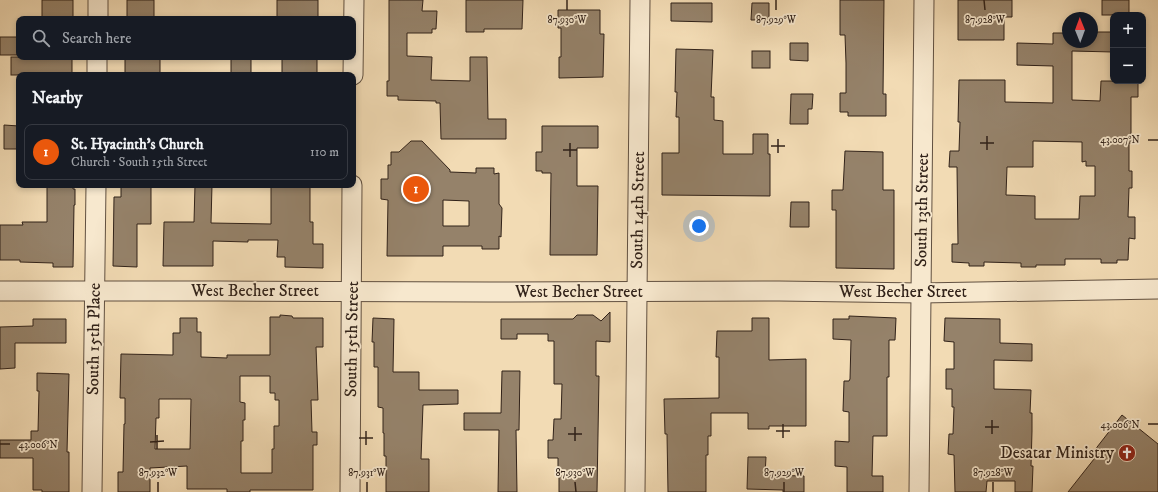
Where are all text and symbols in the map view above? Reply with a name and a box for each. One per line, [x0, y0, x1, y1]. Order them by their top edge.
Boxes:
north arrow [1062, 12, 1098, 48]
map controls [1110, 12, 1146, 84]
button: + [1110, 12, 1146, 48]
text: 87.930°W [547, 14, 587, 26]
text: 87.929°W [756, 14, 797, 26]
text: 87.928°W [965, 14, 1006, 26]
search box [16, 16, 356, 60]
icon: search [30, 27, 52, 49]
text: Search here [62, 29, 131, 48]
button: − [1110, 48, 1146, 84]
text: Nearby [32, 87, 82, 109]
text: 43.007°N [1100, 134, 1140, 146]
text: St. Hyacinth's Church [71, 135, 204, 154]
text: 1 [44, 144, 48, 160]
text: 110 m [310, 144, 339, 160]
street label: South 14th Street [626, 150, 650, 269]
street label: South 13th Street [910, 152, 934, 267]
text: Church · South 15th Street [71, 154, 207, 170]
pin: 1 [403, 174, 429, 204]
your location [689, 216, 709, 236]
street label: West Becher Street [190, 280, 319, 302]
street label: South 15th Street [340, 280, 364, 397]
street label: West Becher Street [514, 281, 643, 303]
street label: West Becher Street [838, 281, 967, 303]
street label: South 15th Place [82, 283, 106, 395]
text: 43.006°N [1100, 419, 1140, 431]
text: 43.006°N [18, 439, 58, 451]
place label: Desatar Ministry [1000, 442, 1115, 464]
church icon: Desatar Ministry [1117, 443, 1137, 463]
text: 87.932°W [139, 467, 178, 479]
text: 87.931°W [348, 467, 387, 479]
text: 87.930°W [555, 467, 595, 479]
text: 87.929°W [764, 467, 805, 479]
text: 87.928°W [973, 467, 1014, 479]

